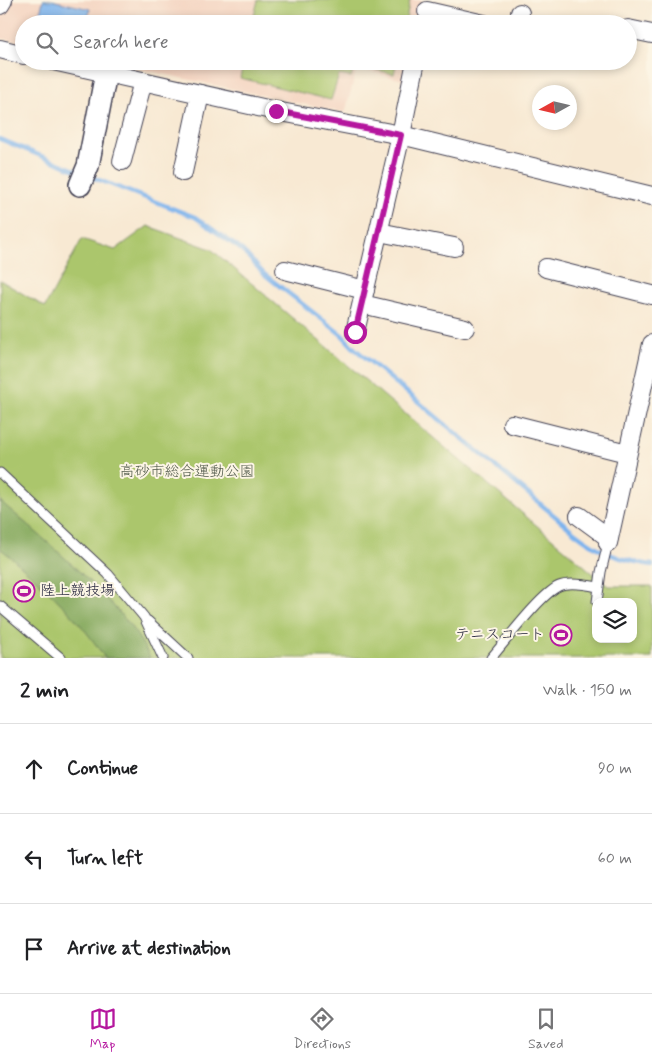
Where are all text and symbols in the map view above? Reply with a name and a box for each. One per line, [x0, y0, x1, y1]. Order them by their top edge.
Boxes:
search box [15, 15, 637, 70]
icon: search [33, 29, 61, 57]
text: Search here [73, 30, 169, 55]
north arrow [532, 85, 577, 130]
route end [265, 100, 288, 123]
route start [344, 321, 367, 344]
park label: 高砂市総合運動公園 [119, 462, 255, 482]
sports icon: 陸上競技場 [12, 579, 36, 603]
place label: 陸上競技場 [40, 581, 115, 601]
map controls [592, 598, 637, 643]
button: layers [592, 598, 637, 643]
sports icon: テニスコート [549, 623, 573, 647]
place label: テニスコート [455, 625, 545, 645]
text: 2 min [20, 677, 69, 705]
text: Walk · 150 m [543, 680, 632, 701]
icon: ahead [20, 755, 48, 783]
text: Continue [67, 756, 138, 781]
text: 90 m [598, 758, 632, 779]
icon: left [20, 845, 48, 873]
text: Turn left [67, 846, 143, 871]
text: 60 m [598, 848, 632, 869]
icon: arrive [20, 935, 48, 963]
text: Arrive at destination [67, 936, 231, 961]
tab: Map [89, 1005, 117, 1053]
tab: Directions [294, 1005, 351, 1053]
tab: Saved [528, 1005, 563, 1053]

